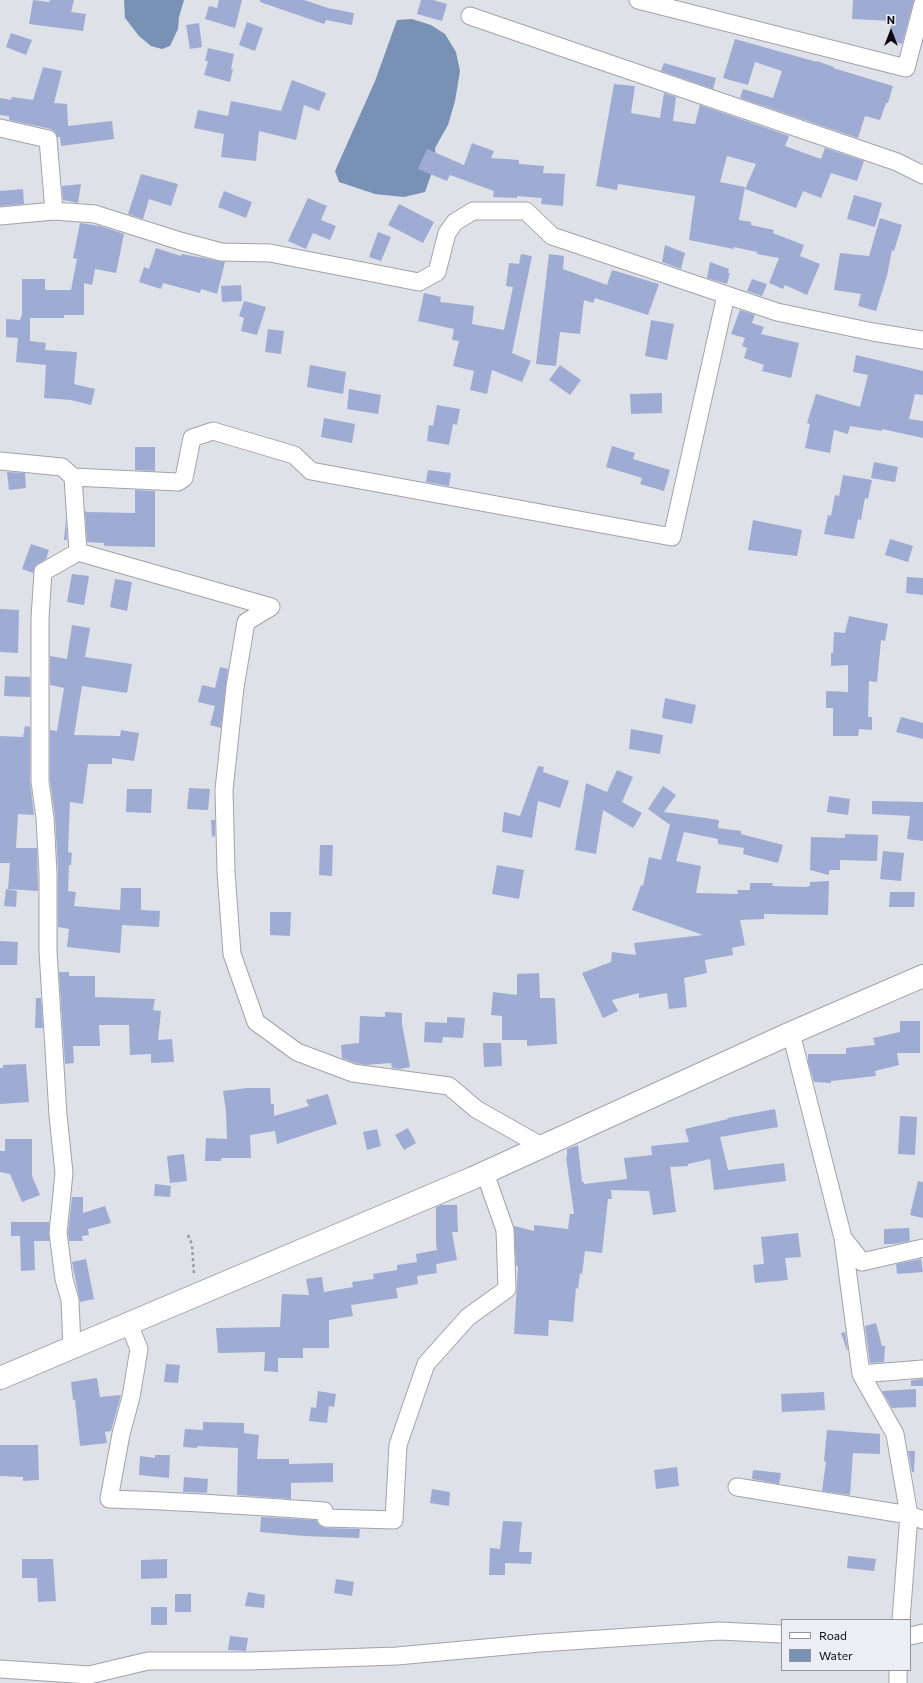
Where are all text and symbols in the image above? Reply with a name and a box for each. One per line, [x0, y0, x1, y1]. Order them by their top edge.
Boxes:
north arrow [871, 12, 911, 52]
text: N [887, 13, 895, 26]
legend [781, 1619, 911, 1671]
text: Road [819, 1628, 847, 1642]
text: Water [819, 1648, 853, 1662]

